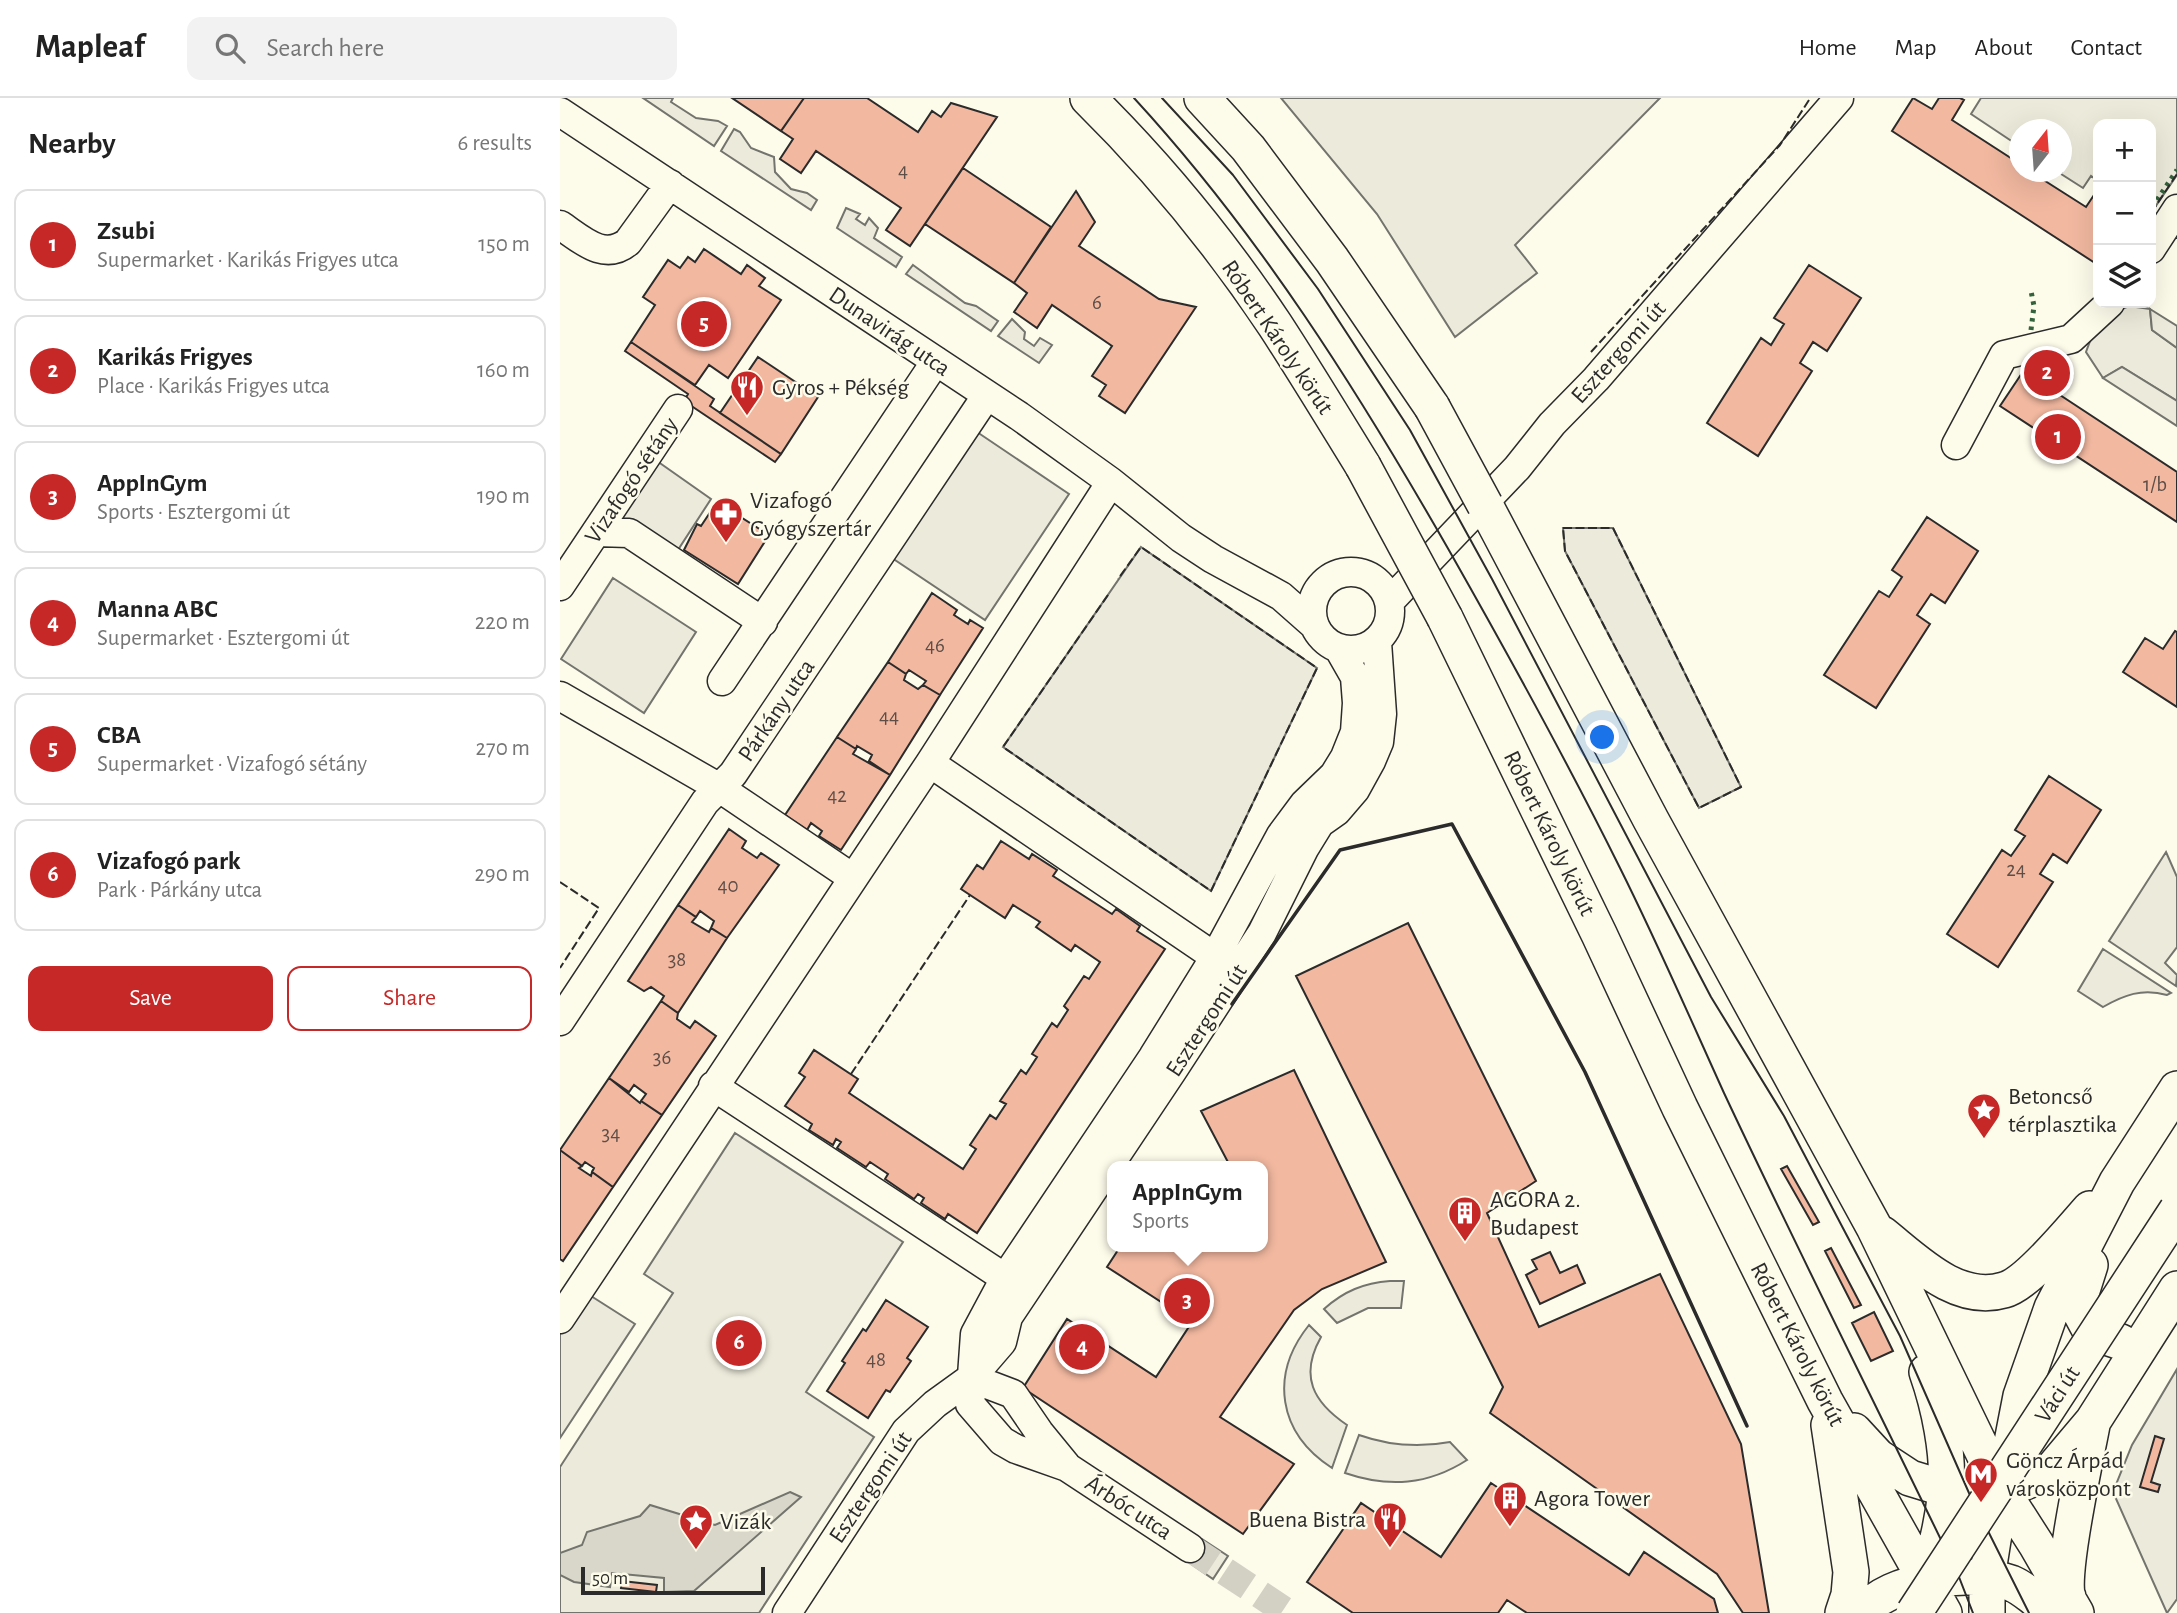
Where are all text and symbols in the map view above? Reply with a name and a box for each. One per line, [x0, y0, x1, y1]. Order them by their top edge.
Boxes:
search box [187, 17, 677, 80]
icon: search [211, 29, 249, 67]
text: Mapleaf [35, 31, 145, 64]
text: Search here [267, 35, 384, 61]
text: Home [1799, 36, 1857, 60]
text: Map [1895, 36, 1937, 60]
text: About [1975, 36, 2032, 60]
text: Contact [2070, 36, 2142, 60]
north arrow [2009, 119, 2072, 182]
map controls [2093, 119, 2156, 308]
button: + [2093, 119, 2156, 182]
text: Nearby [28, 129, 116, 159]
text: 6 results [458, 132, 532, 155]
house number: 4 [898, 160, 908, 181]
button: − [2093, 182, 2156, 245]
text: Zsubi [97, 218, 155, 244]
text: 1 [49, 233, 57, 256]
text: 150 m [478, 233, 530, 256]
button: layers [2093, 245, 2156, 308]
text: Supermarket · Karikás Frigyes utca [97, 249, 399, 272]
street label: Róbert Károly körút [1217, 256, 1338, 419]
street label: Dunavirág utca [824, 283, 954, 381]
house number: 6 [1092, 292, 1102, 313]
street label: Esztergomi út [1567, 297, 1671, 408]
pin: 5 [681, 298, 727, 350]
text: Karikás Frigyes [97, 344, 253, 370]
pin: 2 [2024, 347, 2070, 399]
text: 2 [48, 359, 58, 382]
text: 160 m [477, 359, 530, 382]
restaurant icon: Gyros + Pékség [728, 368, 766, 417]
text: Place · Karikás Frigyes utca [97, 375, 330, 398]
place label: Gyros + Pékség [772, 376, 909, 400]
pin: 1 [2035, 411, 2081, 463]
street label: Vizafogó sétány [581, 413, 683, 548]
text: AppInGym [97, 470, 207, 496]
house number: 1/b [2143, 474, 2167, 495]
text: 3 [48, 485, 58, 508]
text: 190 m [477, 485, 530, 508]
place label: Vizafogó Gyógyszertár [750, 489, 871, 541]
pharmacy icon: Vizafogó Gyógyszertár [707, 495, 745, 544]
text: Sports · Esztergomi út [97, 501, 290, 524]
text: Manna ABC [97, 596, 218, 622]
text: 4 [47, 611, 59, 634]
text: 220 m [475, 611, 530, 634]
text: Supermarket · Esztergomi út [97, 627, 350, 650]
house number: 46 [925, 635, 945, 656]
street label: Párkány utca [734, 655, 820, 766]
house number: 44 [879, 706, 899, 727]
your location [1585, 720, 1619, 754]
text: CBA [97, 722, 141, 748]
text: 5 [48, 737, 58, 760]
text: 270 m [476, 737, 530, 760]
street label: Róbert Károly körút [1499, 747, 1600, 920]
text: Supermarket · Vizafogó sétány [97, 753, 367, 776]
house number: 42 [827, 785, 847, 806]
text: Vizafogó park [97, 848, 241, 874]
house number: 24 [2006, 859, 2026, 880]
text: 6 [47, 863, 59, 886]
text: 290 m [474, 863, 530, 886]
house number: 40 [717, 875, 739, 896]
text: Park · Párkány utca [97, 879, 262, 902]
house number: 38 [668, 949, 686, 970]
street label: Esztergomi út [1162, 960, 1252, 1081]
button: Save [28, 966, 273, 1031]
button: Share [287, 966, 532, 1031]
house number: 36 [653, 1047, 671, 1068]
place label: Betoncső térplasztika [2008, 1085, 2117, 1137]
place icon: Betoncső térplasztika [1965, 1091, 2003, 1140]
house number: 34 [602, 1123, 620, 1144]
popup [1107, 1161, 1268, 1252]
text: AppInGym [1132, 1179, 1243, 1205]
place label: AGORA 2. Budapest [1490, 1188, 1581, 1240]
building icon: AGORA 2. Budapest [1446, 1194, 1484, 1243]
text: Sports [1132, 1210, 1189, 1233]
street label: Róbert Károly körút [1746, 1259, 1849, 1430]
pin: 3 [1164, 1275, 1210, 1327]
pin: 6 [716, 1317, 762, 1369]
pin: 4 [1059, 1321, 1105, 1373]
house number: 48 [866, 1349, 886, 1370]
street label: Váci út [2031, 1362, 2085, 1427]
street label: Esztergomi út [825, 1427, 917, 1548]
place label: Göncz Árpád városközpont [2006, 1447, 2131, 1501]
metro station icon: Göncz Árpád városközpont [1962, 1455, 2000, 1504]
street label: Árbóc utca [1081, 1469, 1177, 1545]
building icon: Agora Tower [1491, 1479, 1529, 1528]
place label: Agora Tower [1534, 1487, 1650, 1511]
restaurant icon: Buena Bistra [1371, 1500, 1409, 1549]
place icon: Vizák [677, 1502, 715, 1551]
place label: Buena Bistra [1249, 1508, 1366, 1532]
place label: Vizák [720, 1510, 771, 1534]
scale bar [581, 1564, 765, 1596]
text: 50 m [592, 1569, 628, 1588]

